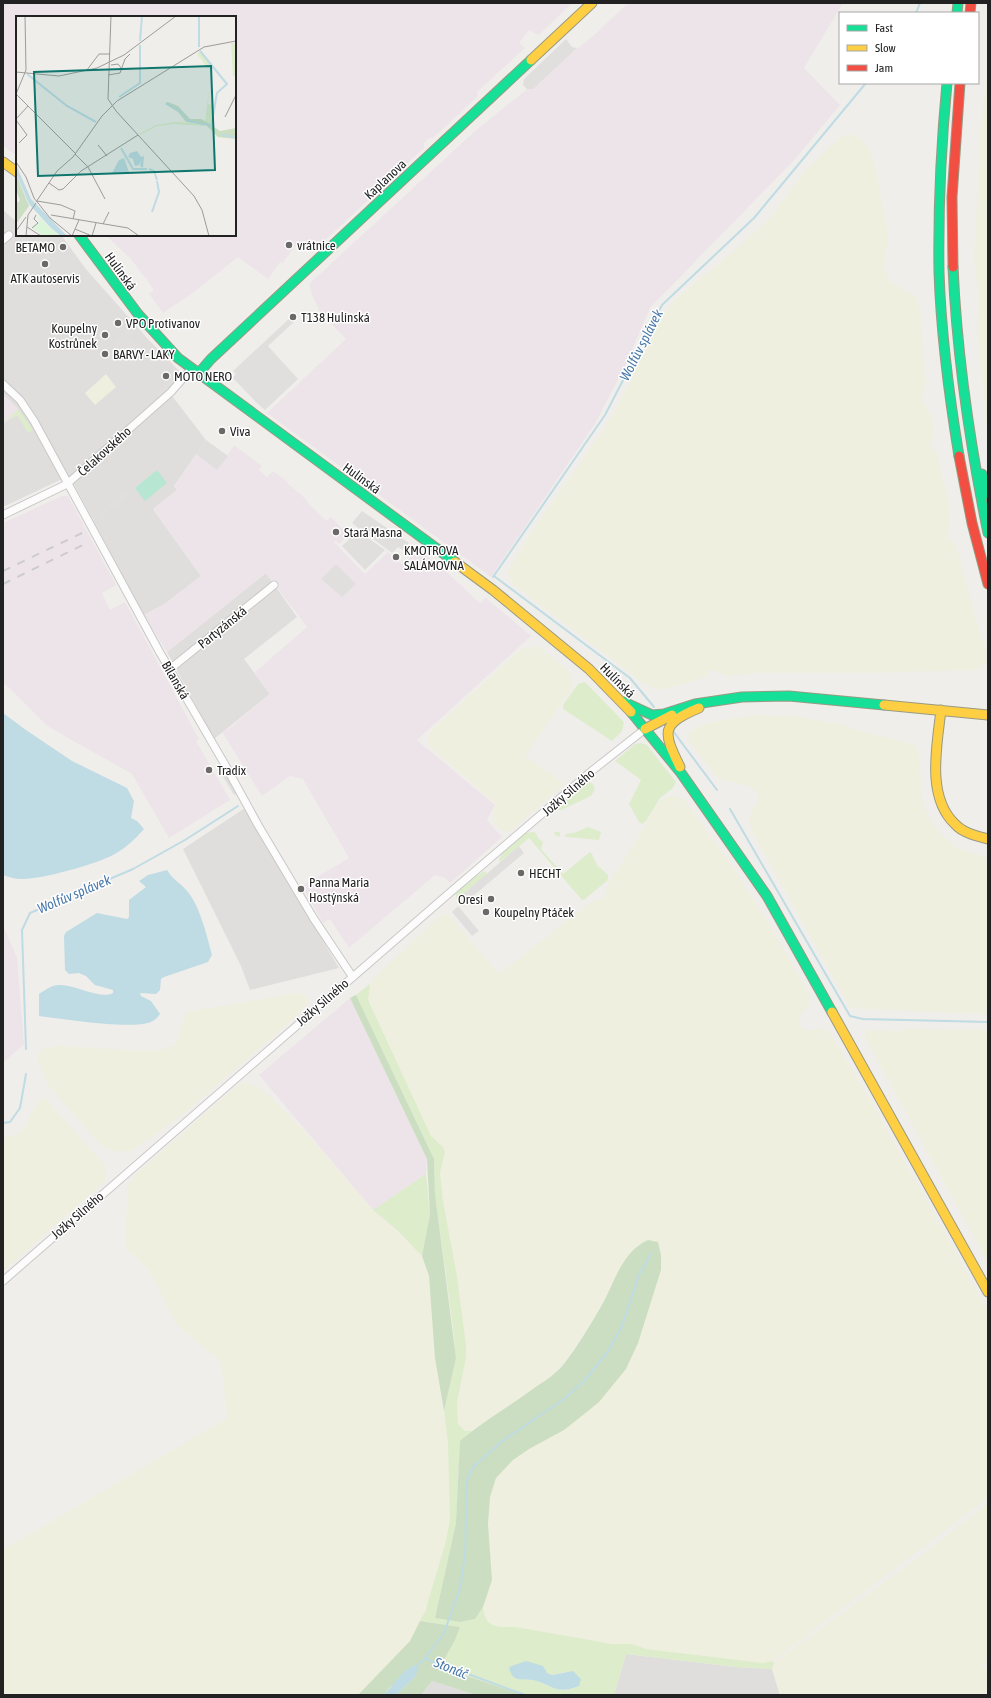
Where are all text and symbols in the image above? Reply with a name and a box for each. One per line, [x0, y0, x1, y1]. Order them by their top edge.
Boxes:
legend [839, 12, 979, 84]
inset map [16, 16, 236, 236]
text: Fast [875, 21, 893, 35]
text: Slow [875, 41, 896, 55]
text: Jam [875, 61, 893, 75]
street label: Kaplanova [361, 156, 409, 202]
place label: vrátnice [297, 238, 336, 253]
place label: BETAMO [15, 240, 55, 255]
marker: vrátnice [284, 240, 294, 250]
marker: BETAMO [58, 242, 68, 252]
street label: Hulínská [102, 250, 139, 293]
marker: ATK autoservis [40, 259, 50, 269]
place label: ATK autoservis [10, 271, 80, 286]
water label: Wolfův splávek [616, 306, 666, 383]
place label: T138 Hulínská [301, 310, 370, 325]
marker: T138 Hulínská [288, 312, 298, 322]
place label: VPO Protivanov [126, 316, 201, 331]
marker: VPO Protivanov [113, 318, 123, 328]
place label: Koupelny Kostrůnek [48, 321, 98, 351]
marker: Koupelny Kostrůnek [100, 330, 110, 340]
place label: BARVY - LAKY [113, 347, 175, 362]
marker: BARVY - LAKY [100, 349, 110, 359]
place label: MOTO NERO [174, 369, 232, 384]
marker: MOTO NERO [161, 371, 171, 381]
street label: Čelakovského [75, 424, 134, 479]
place label: Viva [230, 424, 251, 439]
marker: Viva [217, 426, 227, 436]
street label: Hulínská [340, 460, 383, 497]
place label: Stará Masna [344, 525, 402, 540]
marker: Stará Masna [331, 527, 341, 537]
place label: KMOTROVA SALÁMOVNA [404, 543, 464, 573]
marker: KMOTROVA SALÁMOVNA [391, 552, 401, 562]
street label: Partyzánská [195, 603, 250, 652]
street label: Bílanská [159, 659, 192, 702]
street label: Hulínská [597, 660, 638, 701]
place label: Tradix [217, 763, 247, 778]
marker: Tradix [204, 765, 214, 775]
street label: Jožky Silného [539, 766, 597, 819]
place label: HECHT [529, 866, 561, 881]
marker: HECHT [516, 868, 526, 878]
water label: Wolfův splávek [35, 871, 114, 917]
place label: Panna Maria Hostýnská [309, 875, 369, 905]
marker: Panna Maria Hostýnská [296, 884, 306, 894]
place label: Oresi [458, 892, 483, 907]
marker: Oresi [486, 894, 496, 904]
place label: Koupelny Ptáček [494, 905, 574, 920]
marker: Koupelny Ptáček [481, 907, 491, 917]
street label: Jožky Silného [293, 976, 351, 1029]
street label: Jožky Silného [48, 1189, 106, 1242]
water label: Stonáč [431, 1654, 471, 1682]

